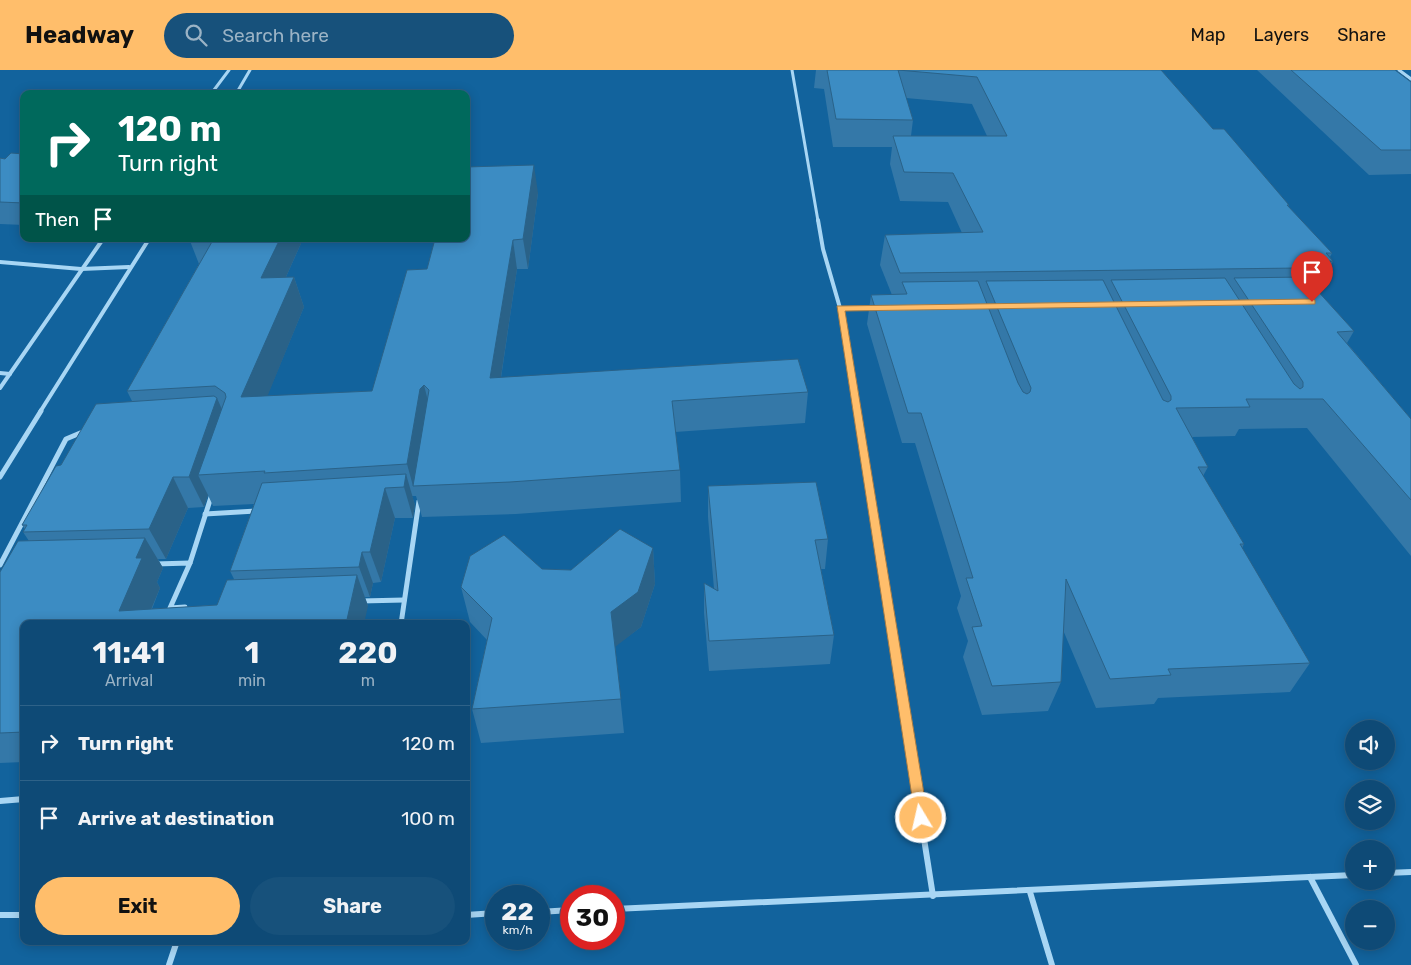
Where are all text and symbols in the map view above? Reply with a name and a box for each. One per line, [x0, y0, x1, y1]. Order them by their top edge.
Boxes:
search box [164, 13, 514, 58]
text: Headway [25, 21, 134, 49]
icon: search [182, 21, 210, 49]
text: Search here [222, 24, 329, 47]
text: Map [1191, 24, 1226, 46]
text: Layers [1254, 24, 1309, 46]
text: Share [1337, 24, 1386, 46]
text: 120 m [118, 108, 221, 150]
icon: right [35, 110, 100, 175]
text: Turn right [118, 150, 218, 177]
icon: arrive [89, 205, 117, 233]
text: Then [35, 208, 79, 231]
pin [1291, 251, 1333, 302]
icon: arrive [1298, 258, 1326, 286]
text: 11:41 [92, 635, 166, 671]
text: 1 [244, 635, 259, 671]
text: 220 [338, 635, 398, 671]
text: Arrival [105, 671, 153, 690]
text: min [238, 671, 266, 690]
text: m [361, 671, 375, 690]
map controls [1345, 720, 1395, 950]
button: sound [1345, 720, 1395, 770]
icon: right [35, 729, 63, 757]
text: Turn right [78, 732, 173, 755]
text: 120 m [402, 732, 455, 755]
button: layers [1345, 780, 1395, 830]
position arrow [894, 791, 946, 843]
icon: arrive [35, 804, 63, 832]
text: Arrive at destination [78, 807, 274, 830]
text: 100 m [401, 807, 455, 830]
button: + [1345, 840, 1395, 890]
button: Exit [35, 877, 240, 935]
button: Share [250, 877, 455, 935]
speed limit sign: 30 [560, 885, 625, 950]
text: 22 [501, 897, 534, 926]
button: − [1345, 900, 1395, 950]
text: km/h [503, 923, 532, 937]

